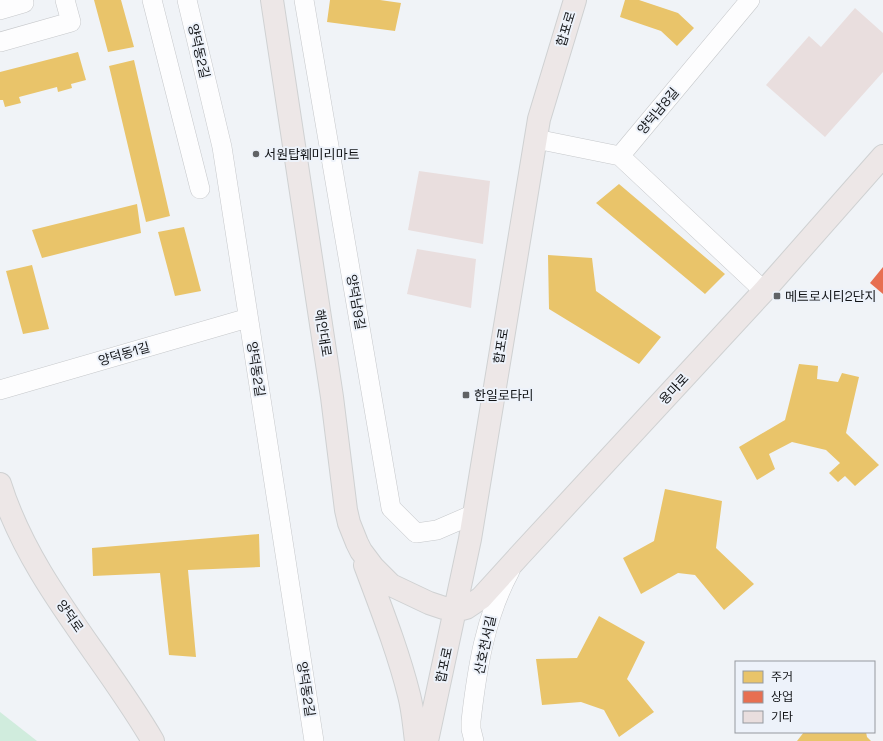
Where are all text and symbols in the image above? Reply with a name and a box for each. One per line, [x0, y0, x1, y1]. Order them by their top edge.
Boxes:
street label: 합포로 [553, 9, 579, 49]
street label: 양덕동2길 [184, 22, 214, 80]
street label: 양덕남8길 [634, 84, 682, 138]
place label: 서원탑훼미리마트 [264, 146, 360, 163]
marker: 서원탑훼미리마트 [251, 149, 261, 159]
street label: 양덕남9길 [343, 273, 369, 331]
place label: 메트로시티2단지 [785, 288, 877, 305]
marker: 메트로시티2단지 [772, 291, 782, 301]
street label: 해안대로 [311, 308, 335, 358]
street label: 합포로 [490, 327, 512, 365]
street label: 양덕동1길 [96, 338, 152, 370]
street label: 양덕동2길 [243, 340, 269, 398]
street label: 용마로 [656, 370, 692, 408]
place label: 한일로타리 [474, 387, 534, 404]
marker: 한일로타리 [461, 390, 471, 400]
street label: 양덕로 [53, 596, 87, 636]
street label: 산호천서길 [470, 614, 500, 676]
street label: 합포로 [432, 646, 456, 684]
street label: 양덕동2길 [293, 660, 319, 718]
legend [735, 661, 875, 733]
text: 주거 [771, 669, 793, 685]
text: 상업 [771, 689, 793, 705]
text: 기타 [771, 709, 793, 725]

